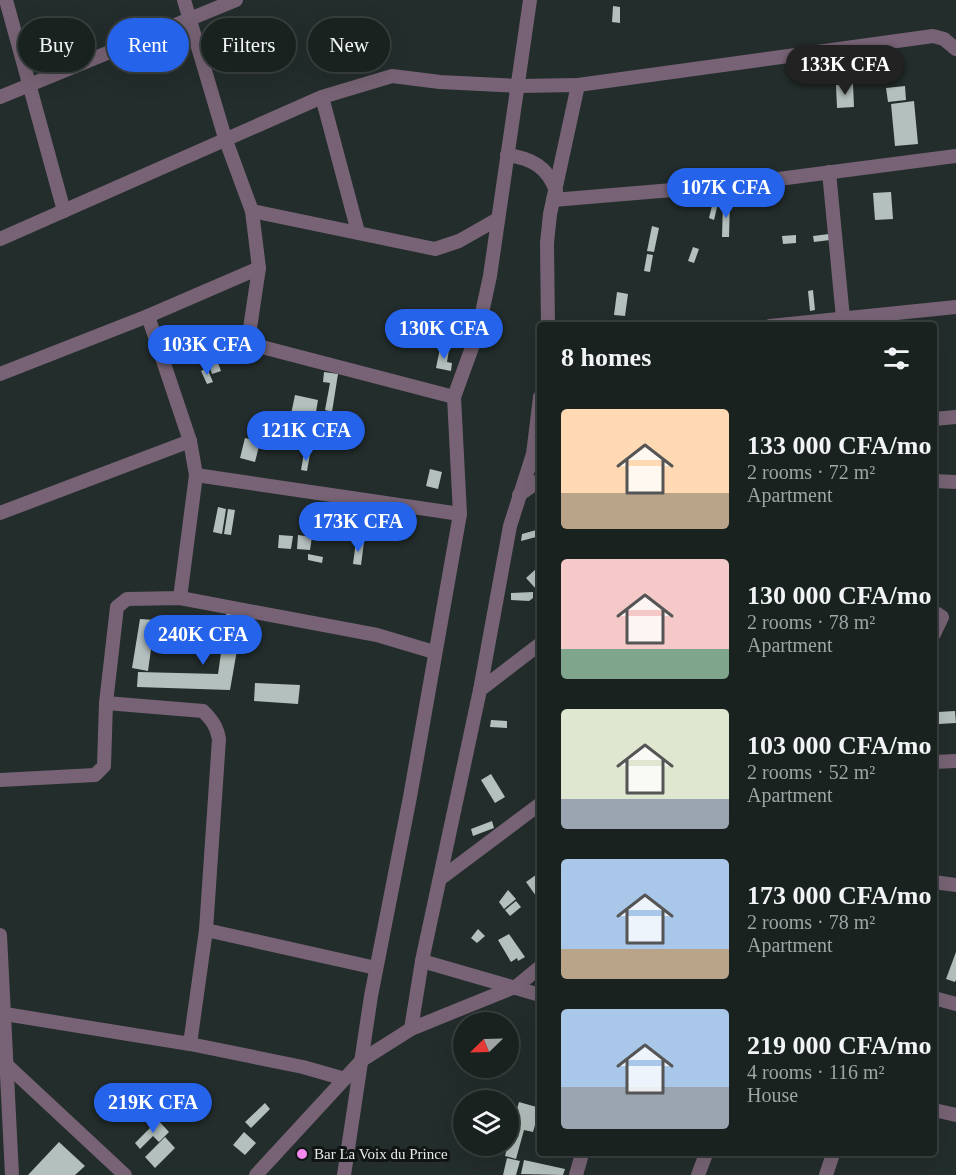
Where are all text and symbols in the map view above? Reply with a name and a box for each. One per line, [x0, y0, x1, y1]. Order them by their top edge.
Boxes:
chip: Buy [18, 18, 95, 72]
chip: Rent [107, 18, 189, 72]
chip: Filters [201, 18, 296, 72]
chip: New [308, 18, 390, 72]
pin: 133K CFA [783, 45, 907, 96]
text: 133K CFA [800, 53, 890, 75]
pin: 107K CFA [664, 168, 788, 219]
text: 107K CFA [681, 176, 771, 198]
pin: 130K CFA [382, 309, 506, 360]
text: 130K CFA [399, 317, 489, 339]
pin: 103K CFA [145, 325, 269, 376]
text: 103K CFA [162, 333, 252, 355]
icon: filters [880, 342, 913, 375]
text: 8 homes [561, 343, 651, 372]
pin: 121K CFA [244, 411, 368, 462]
text: 121K CFA [261, 419, 351, 441]
text: 133 000 CFA/mo [747, 431, 931, 460]
icon: home [609, 433, 681, 505]
text: 2 rooms · 72 m² [747, 461, 875, 483]
text: Apartment [747, 484, 833, 506]
pin: 173K CFA [296, 502, 420, 553]
text: 173K CFA [313, 510, 403, 532]
text: 130 000 CFA/mo [747, 581, 931, 610]
icon: home [609, 583, 681, 655]
text: 2 rooms · 78 m² [747, 611, 875, 633]
pin: 240K CFA [141, 615, 265, 666]
text: 240K CFA [158, 623, 248, 645]
text: Apartment [747, 634, 833, 656]
text: 103 000 CFA/mo [747, 731, 931, 760]
icon: home [609, 733, 681, 805]
text: 2 rooms · 52 m² [747, 761, 875, 783]
text: Apartment [747, 784, 833, 806]
text: 173 000 CFA/mo [747, 881, 931, 910]
icon: home [609, 883, 681, 955]
text: 2 rooms · 78 m² [747, 911, 875, 933]
text: Apartment [747, 934, 833, 956]
north arrow [453, 1012, 519, 1078]
map controls [453, 1012, 519, 1156]
text: 219 000 CFA/mo [747, 1031, 931, 1060]
icon: home [609, 1033, 681, 1105]
text: 4 rooms · 116 m² [747, 1061, 884, 1083]
pin: 219K CFA [91, 1083, 215, 1134]
text: House [747, 1084, 798, 1106]
button: layers [453, 1090, 519, 1156]
text: 219K CFA [108, 1091, 198, 1113]
place label: Bar La Voix du Prince [314, 1146, 448, 1162]
marker: Bar La Voix du Prince [295, 1147, 309, 1161]

